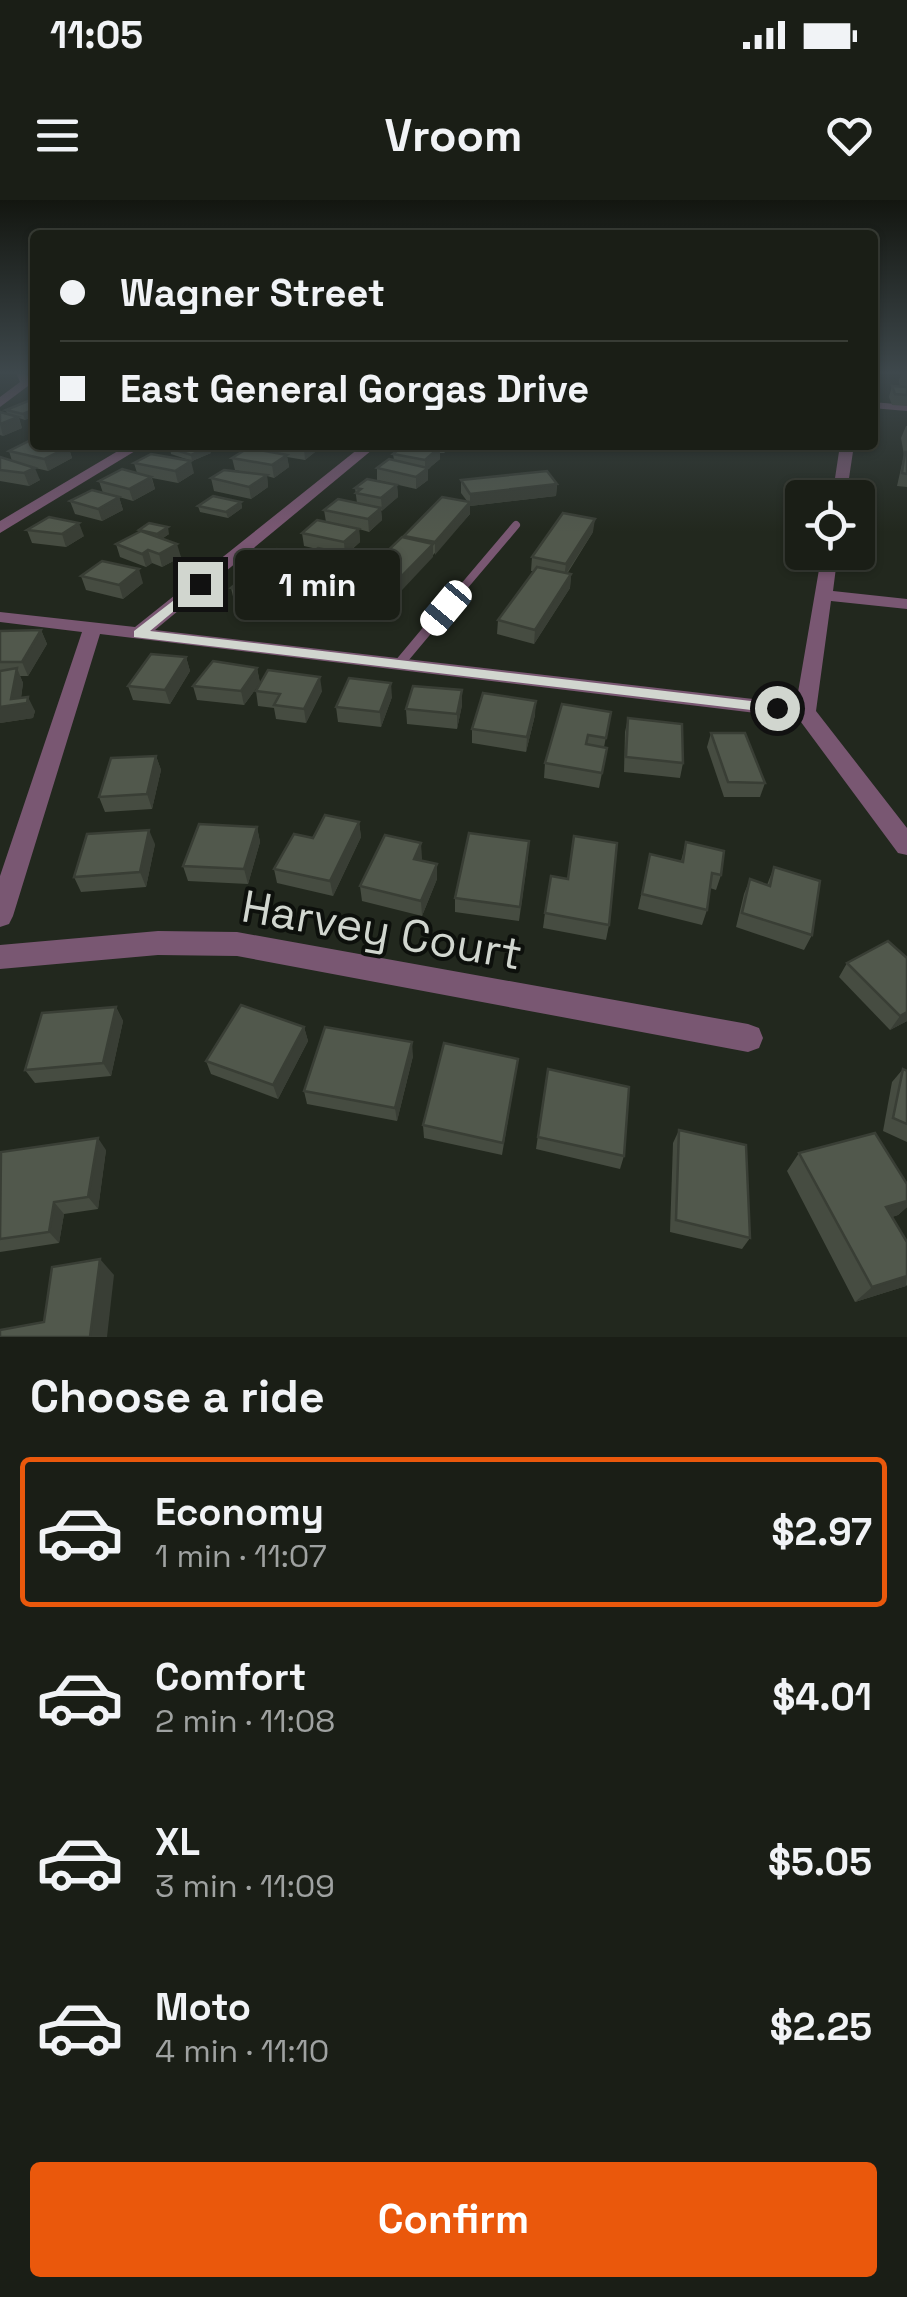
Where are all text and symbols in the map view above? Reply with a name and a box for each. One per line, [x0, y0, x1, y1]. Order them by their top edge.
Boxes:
text: 11:05 [50, 11, 143, 59]
text: Vroom [385, 107, 522, 164]
icon: menu [30, 108, 85, 163]
icon: heart [822, 108, 877, 163]
text: Wagner Street [120, 269, 385, 317]
text: East General Gorgas Drive [120, 365, 589, 413]
map controls [785, 480, 875, 570]
button: locate [785, 480, 875, 570]
callout: 1 min [235, 549, 400, 619]
route end [178, 562, 223, 607]
text: 1 min [278, 565, 357, 605]
car [415, 575, 477, 641]
route start [755, 686, 800, 731]
street label: Harvey Court [238, 877, 526, 983]
text: Choose a ride [30, 1368, 325, 1425]
icon: car [35, 1487, 125, 1577]
text: Economy [155, 1488, 324, 1536]
text: $2.97 [771, 1508, 872, 1556]
text: 1 min · 11:07 [155, 1536, 327, 1576]
icon: car [35, 1652, 125, 1742]
text: Comfort [155, 1653, 306, 1701]
text: $4.01 [772, 1673, 872, 1721]
text: 2 min · 11:08 [155, 1701, 335, 1741]
icon: car [35, 1817, 125, 1907]
text: XL [155, 1818, 200, 1866]
text: $5.05 [768, 1838, 872, 1886]
text: 3 min · 11:09 [155, 1866, 335, 1906]
icon: car [35, 1982, 125, 2072]
text: Moto [155, 1983, 251, 2031]
text: $2.25 [770, 2003, 872, 2051]
text: 4 min · 11:10 [155, 2031, 329, 2071]
button: Confirm [30, 2162, 877, 2277]

